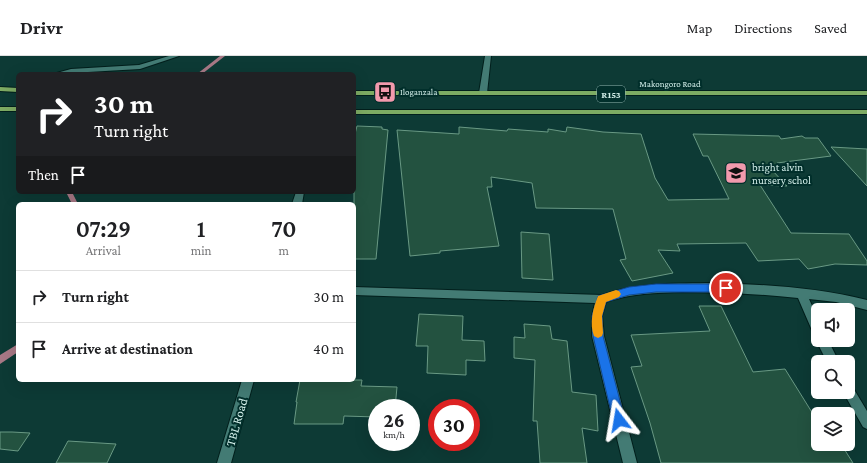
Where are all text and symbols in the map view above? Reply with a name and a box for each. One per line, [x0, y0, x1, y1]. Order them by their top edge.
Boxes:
text: Drivr [20, 17, 63, 38]
text: Map [687, 20, 712, 36]
text: Directions [734, 20, 792, 36]
text: Saved [814, 20, 847, 36]
bus stop icon: Iloganzala [372, 79, 398, 105]
street label: Makongoro Road [639, 79, 701, 89]
road number: R153 [597, 86, 625, 102]
place label: Iloganzala [400, 87, 437, 97]
icon: right [28, 88, 80, 140]
text: 30 m [94, 88, 154, 119]
text: Turn right [94, 121, 168, 141]
school or university icon: bright alvin nursery schol [723, 160, 749, 186]
place label: bright alvin nursery schol [752, 161, 811, 187]
icon: arrive [67, 164, 89, 186]
text: Then [28, 167, 59, 183]
text: 07:29 [76, 215, 131, 242]
text: 1 [197, 215, 205, 242]
text: 70 [271, 215, 296, 242]
text: Arrival [86, 243, 121, 258]
text: min [191, 243, 212, 258]
text: m [279, 243, 289, 258]
pin [709, 271, 743, 305]
icon: arrive [715, 277, 737, 299]
icon: right [28, 286, 50, 308]
text: Turn right [62, 289, 129, 305]
text: 30 m [314, 289, 344, 305]
map controls [811, 303, 855, 451]
button: sound [811, 303, 855, 347]
icon: arrive [28, 338, 50, 360]
text: Arrive at destination [62, 341, 193, 357]
text: 40 m [313, 341, 344, 357]
button: search [811, 355, 855, 399]
street label: TBL Road [222, 396, 251, 448]
speed limit sign: 30 [428, 399, 480, 451]
position arrow [598, 399, 640, 441]
button: layers [811, 407, 855, 451]
text: 26 [383, 409, 405, 431]
text: km/h [383, 429, 405, 440]

